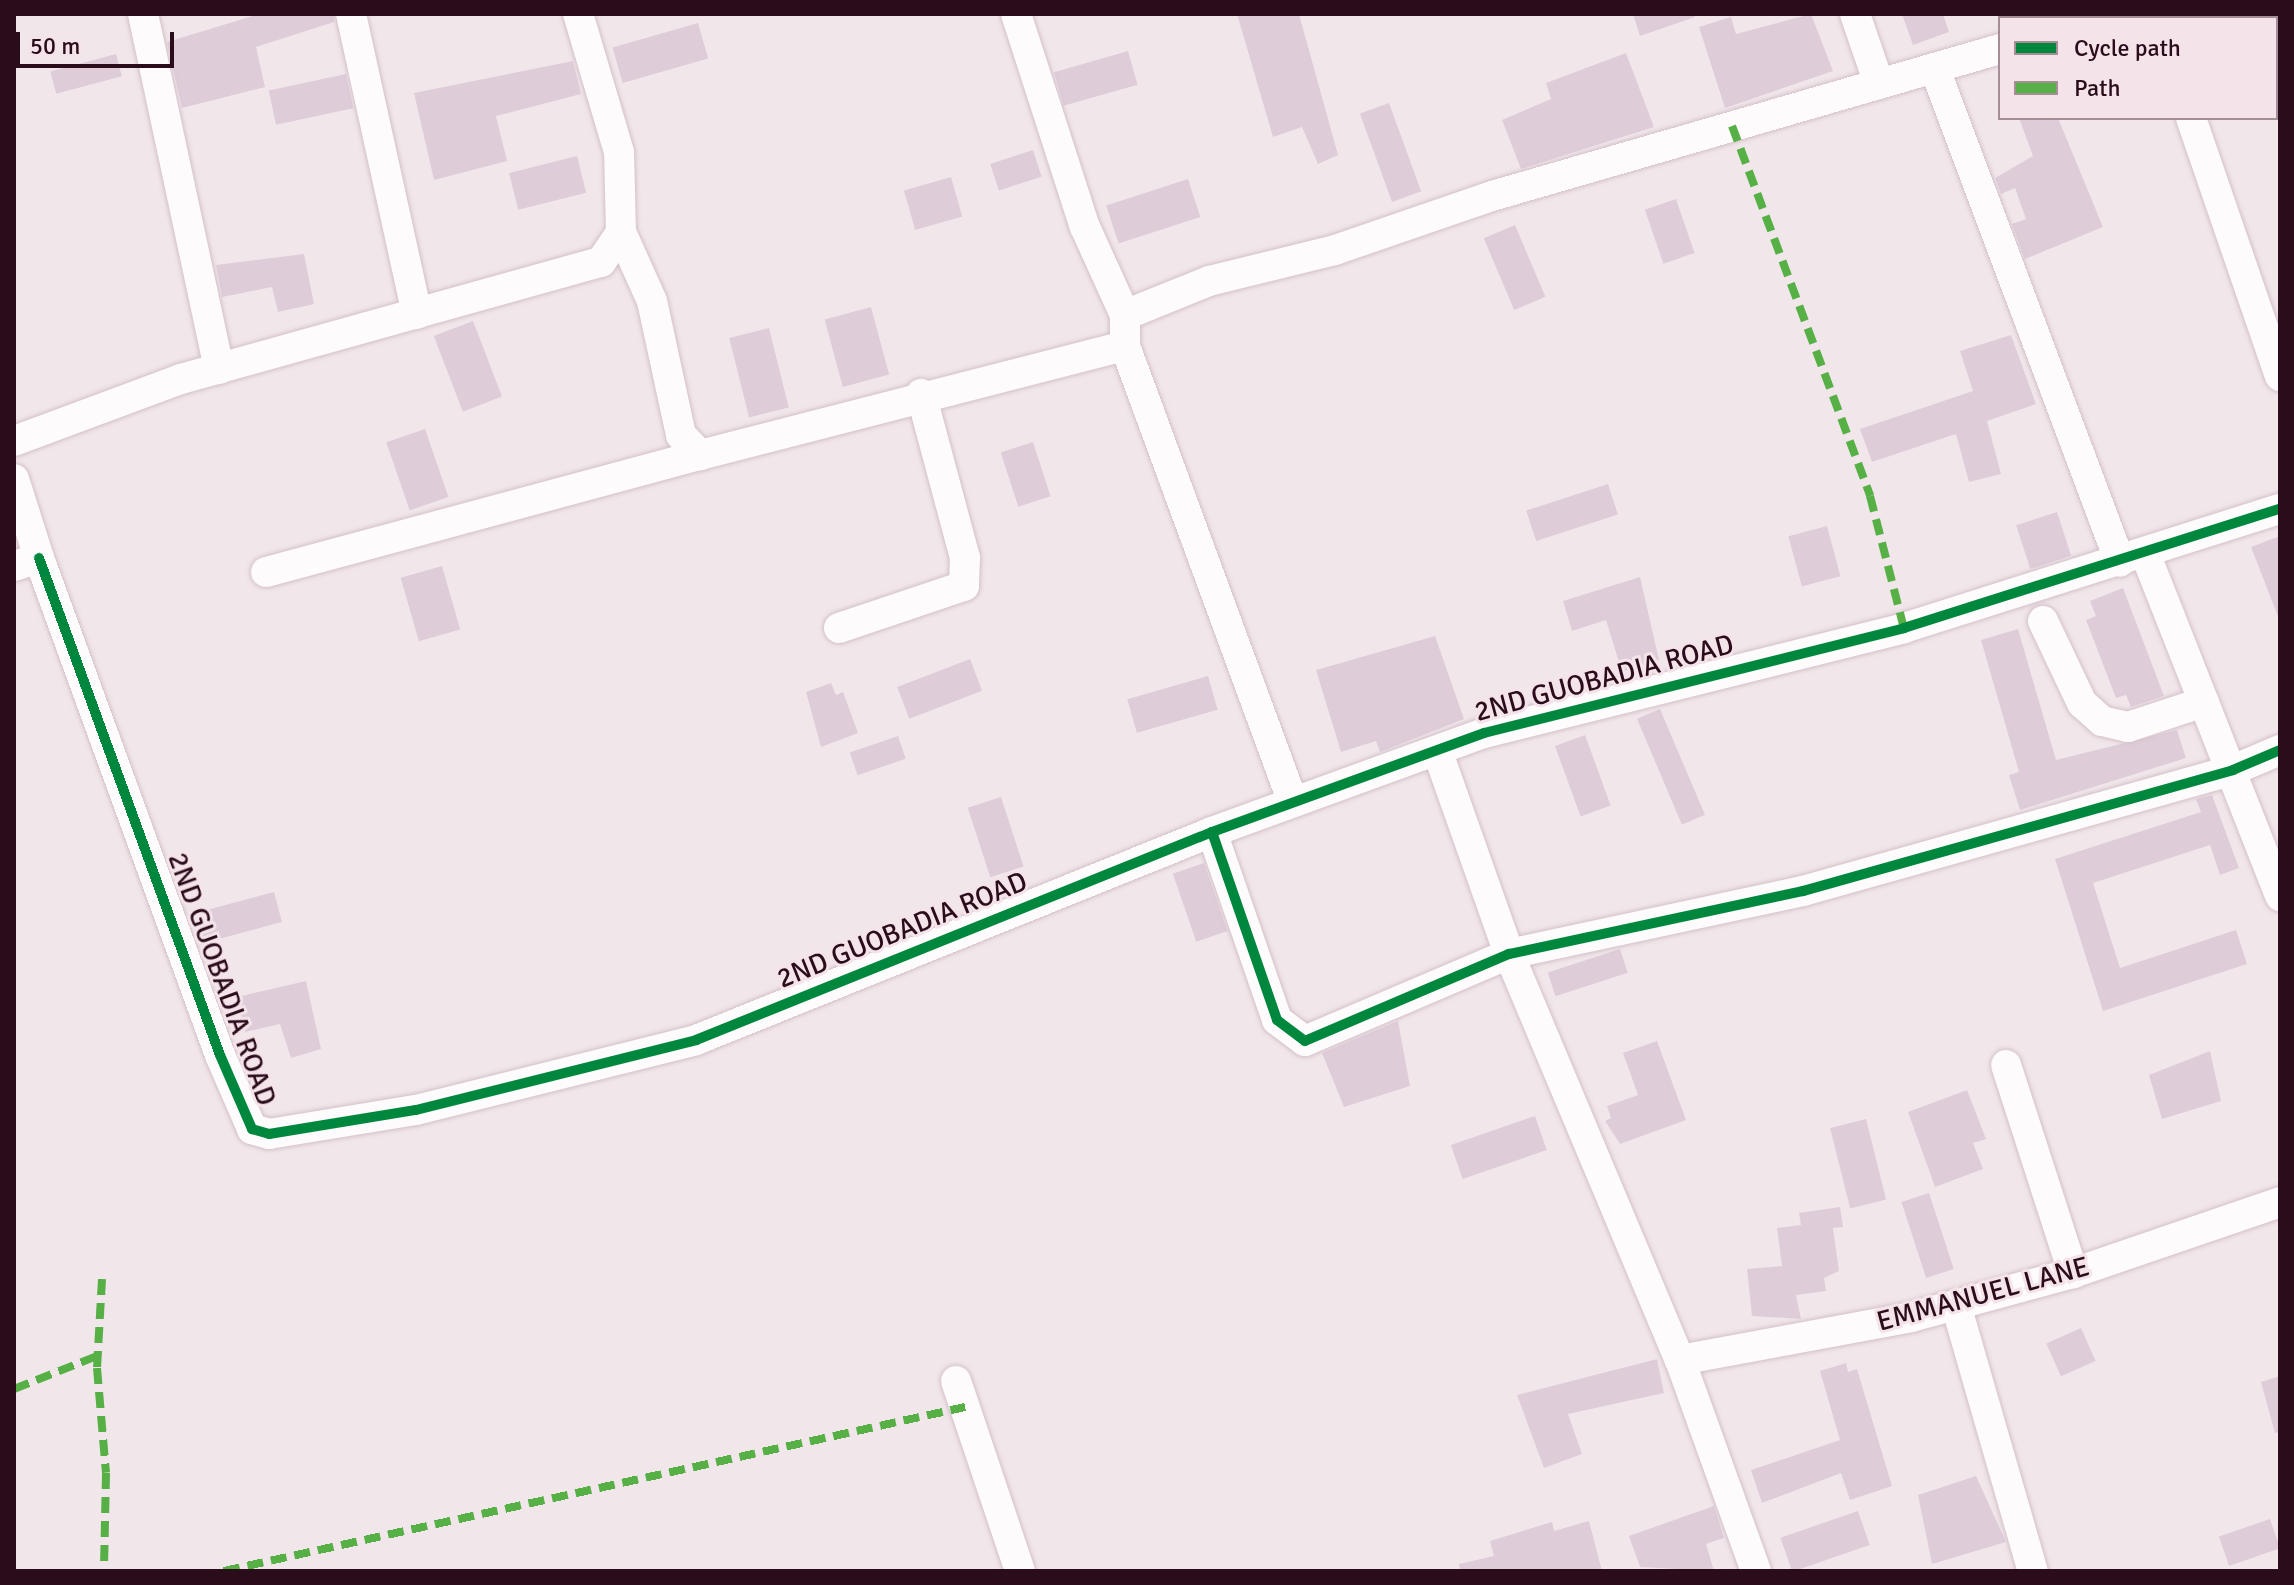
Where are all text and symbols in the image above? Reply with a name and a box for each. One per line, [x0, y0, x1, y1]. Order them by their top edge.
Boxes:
scale bar [20, 16, 178, 66]
legend [1998, 16, 2278, 120]
text: 50 m [30, 31, 80, 61]
text: Cycle path [2074, 33, 2181, 63]
text: Path [2074, 73, 2120, 103]
street label: 2ND GUOBADIA ROAD [1471, 627, 1737, 729]
street label: 2ND GUOBADIA ROAD [161, 848, 283, 1110]
street label: 2ND GUOBADIA ROAD [772, 864, 1032, 996]
street label: EMMANUEL LANE [1873, 1249, 2093, 1339]

